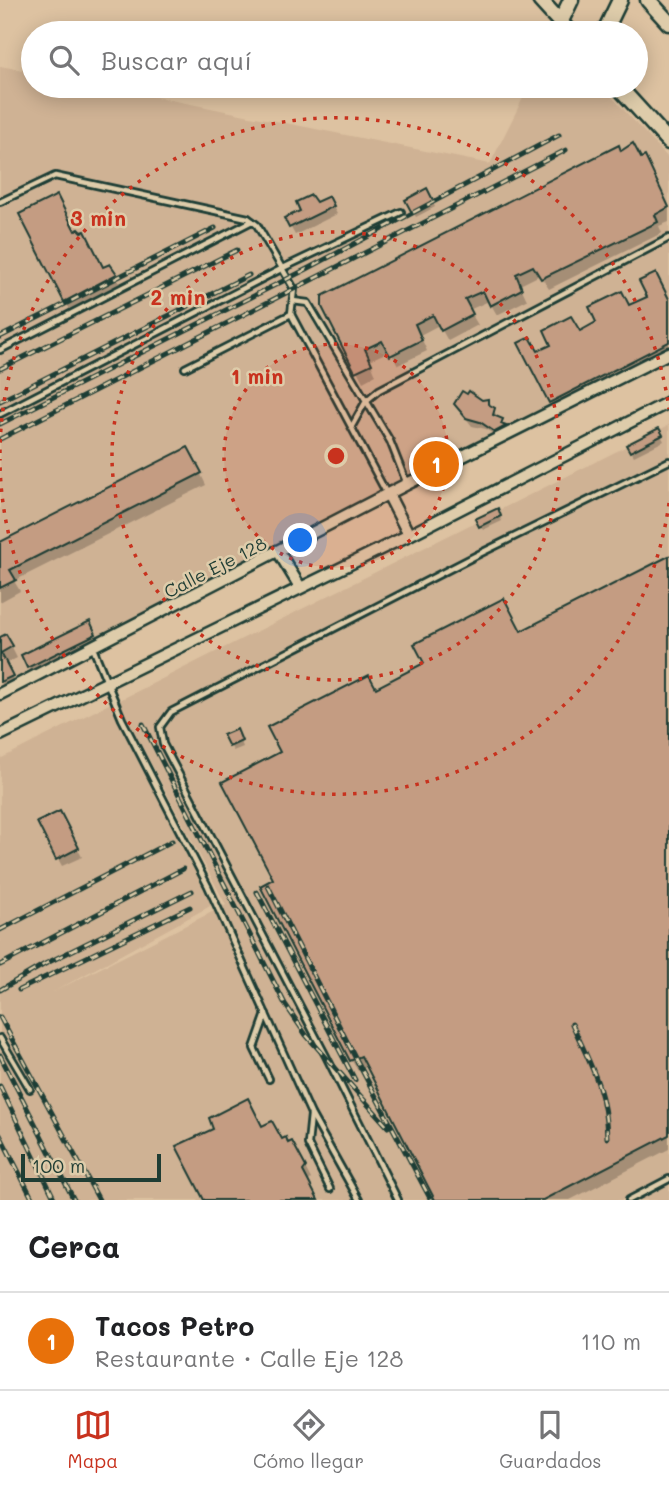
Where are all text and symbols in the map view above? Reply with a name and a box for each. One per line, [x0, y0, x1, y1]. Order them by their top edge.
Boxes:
search box [21, 21, 648, 98]
icon: search [45, 41, 83, 79]
text: Buscar aquí [101, 43, 252, 77]
text: 3 min [70, 204, 126, 231]
text: 2 min [150, 283, 206, 310]
text: 1 min [231, 362, 283, 389]
pin: 1 [413, 438, 459, 490]
centre of rings [324, 444, 348, 468]
your location [283, 523, 317, 557]
street label: Calle Eje 128 [160, 531, 271, 603]
scale bar [21, 1151, 161, 1183]
text: 100 m [32, 1153, 85, 1178]
text: Cerca [28, 1226, 120, 1266]
text: Tacos Petro [95, 1309, 254, 1343]
text: 1 [46, 1326, 56, 1356]
text: 110 m [581, 1326, 641, 1356]
text: Restaurante · Calle Eje 128 [95, 1343, 403, 1373]
tab: Mapa [68, 1406, 118, 1473]
tab: Cómo llegar [253, 1406, 364, 1473]
tab: Guardados [499, 1406, 601, 1473]

